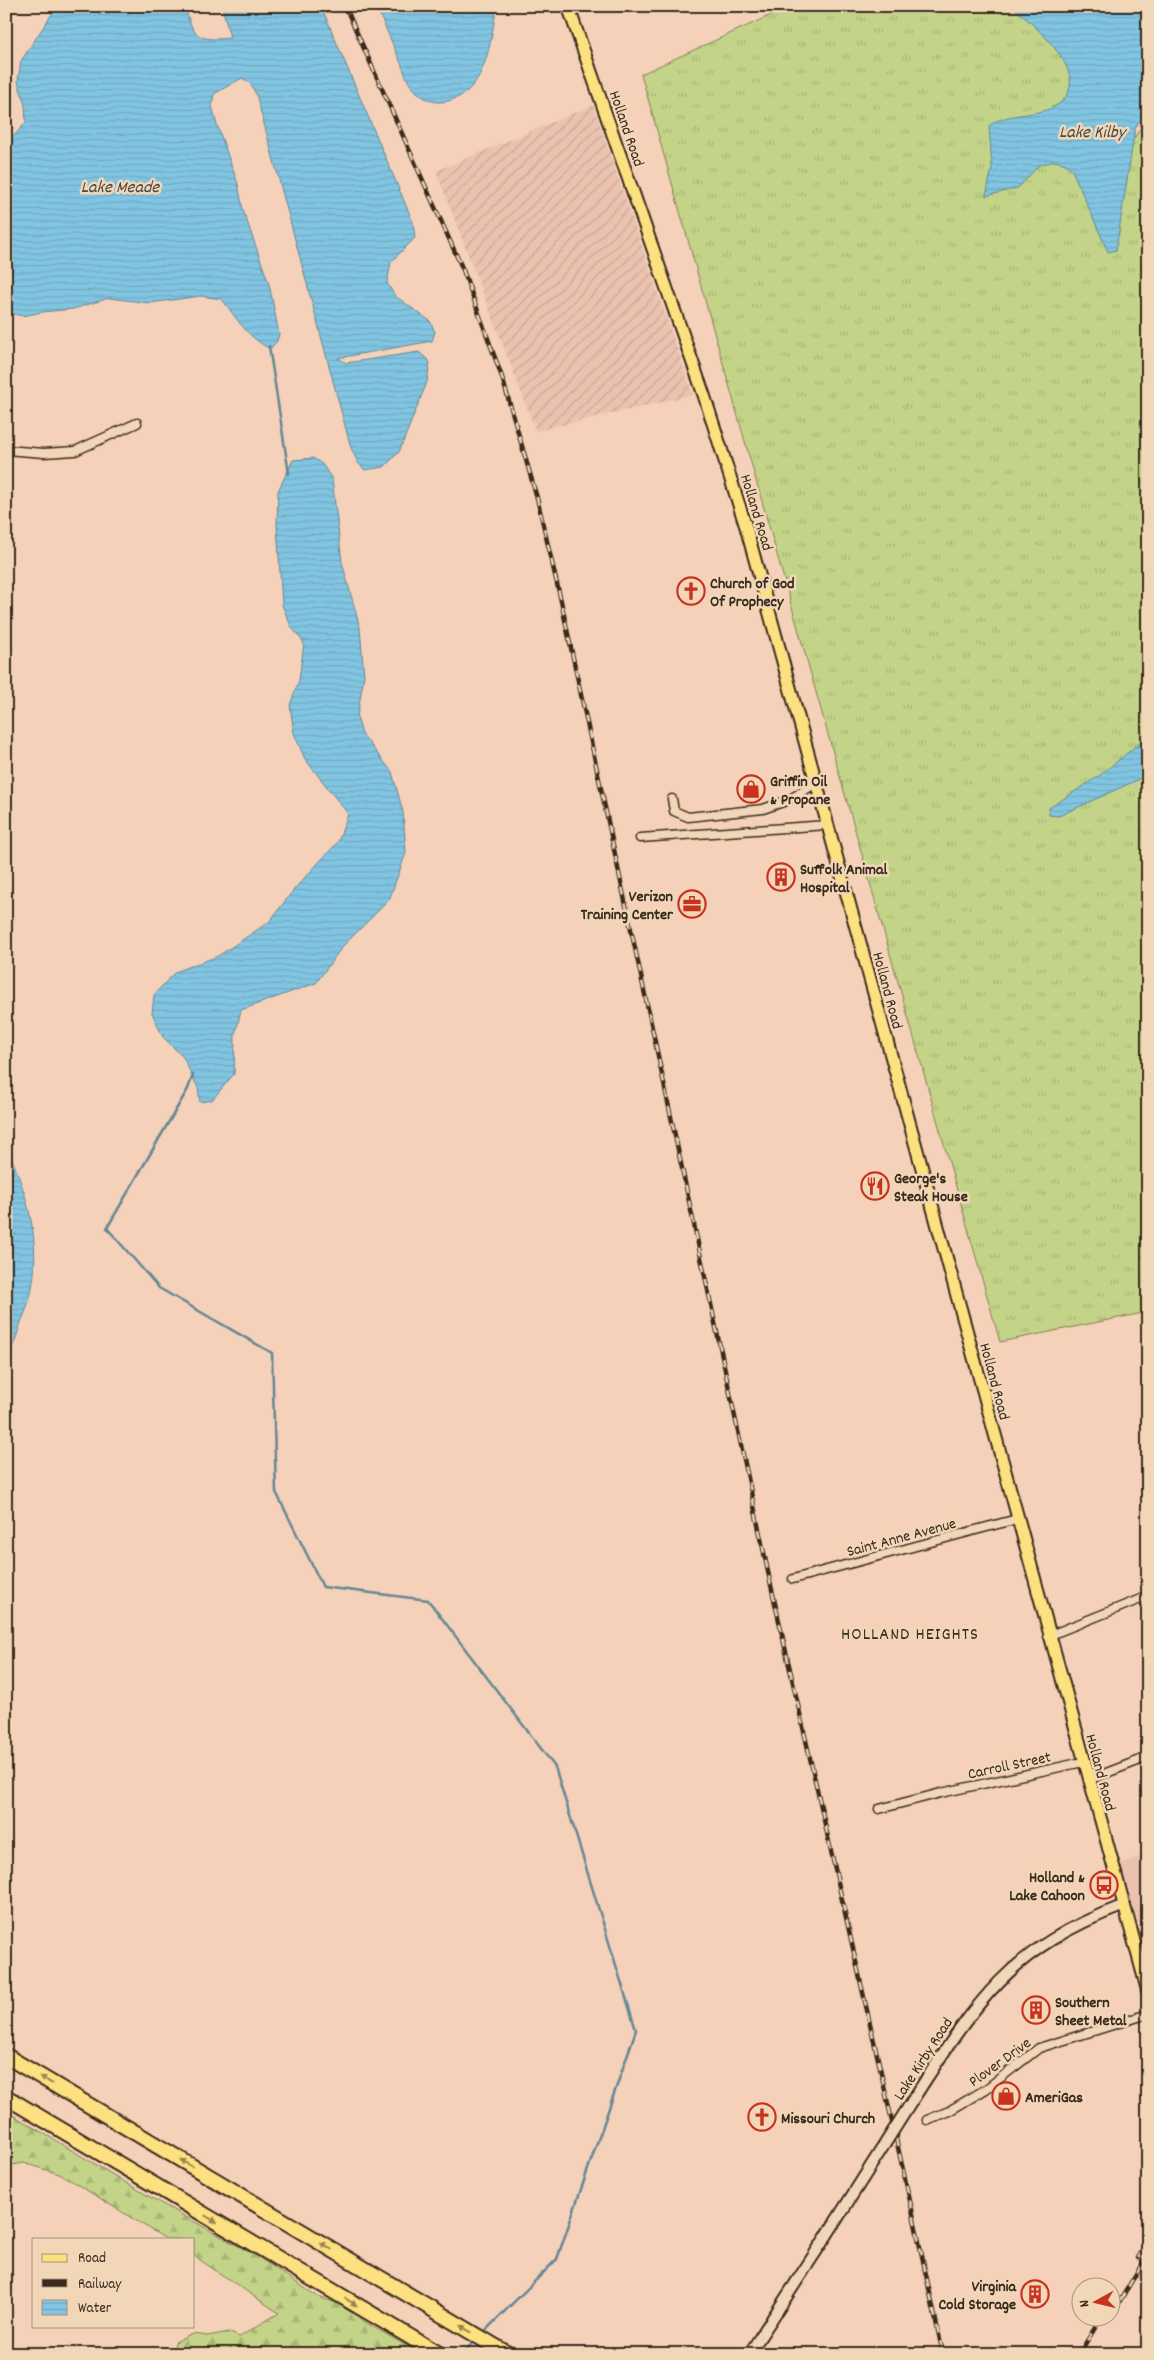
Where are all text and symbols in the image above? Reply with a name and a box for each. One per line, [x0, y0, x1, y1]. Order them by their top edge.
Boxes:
street label: Holland Road [602, 88, 649, 170]
water label: Lake Kilby [1059, 121, 1128, 146]
water label: Lake Meade [81, 176, 160, 201]
street label: Holland Road [733, 472, 778, 554]
place label: Church of God Of Prophecy [710, 573, 795, 614]
church icon: Church of God Of Prophecy [676, 576, 706, 606]
place label: Griffin Oil & Propane [770, 771, 830, 812]
shop icon: Griffin Oil & Propane [736, 774, 766, 804]
place label: Suffolk Animal Hospital [800, 859, 887, 900]
building icon: Suffolk Animal Hospital [766, 862, 796, 892]
place label: Verizon Training Center [581, 886, 674, 927]
office icon: Verizon Training Center [677, 889, 707, 919]
street label: Holland Road [865, 950, 908, 1032]
place label: George's Steak House [894, 1168, 968, 1209]
restaurant icon: George's Steak House [860, 1171, 890, 1201]
street label: Holland Road [972, 1341, 1015, 1423]
street label: Saint Anne Avenue [844, 1513, 959, 1564]
district label: HOLLAND HEIGHTS [841, 1623, 979, 1648]
street label: Holland Road [1078, 1732, 1121, 1814]
street label: Carroll Street [966, 1746, 1053, 1786]
place label: Holland & Lake Cahoon [1009, 1867, 1085, 1908]
bus stop icon: Holland & Lake Cahoon [1089, 1870, 1119, 1900]
place label: Southern Sheet Metal [1055, 1992, 1127, 2033]
building icon: Southern Sheet Metal [1021, 1995, 1051, 2025]
street label: Lake Kirby Road [889, 2013, 959, 2105]
street label: Plover Drive [964, 2032, 1036, 2094]
one-way arrow [40, 2076, 53, 2085]
shop icon: AmeriGas [991, 2081, 1021, 2111]
place label: AmeriGas [1025, 2087, 1083, 2110]
church icon: Missouri Church [747, 2102, 777, 2132]
place label: Missouri Church [781, 2108, 875, 2131]
one-way arrow [179, 2159, 194, 2167]
one-way arrow [204, 2214, 217, 2223]
legend [32, 2238, 195, 2328]
one-way arrow [319, 2241, 332, 2250]
text: Road [78, 2248, 106, 2270]
text: Railway [78, 2274, 122, 2296]
place label: Virginia Cold Storage [938, 2276, 1017, 2317]
north arrow [1072, 2278, 1122, 2328]
building icon: Virginia Cold Storage [1020, 2279, 1050, 2309]
one-way arrow [344, 2297, 357, 2306]
text: Water [78, 2298, 112, 2320]
text: N [1075, 2299, 1095, 2308]
one-way arrow [459, 2324, 472, 2333]

